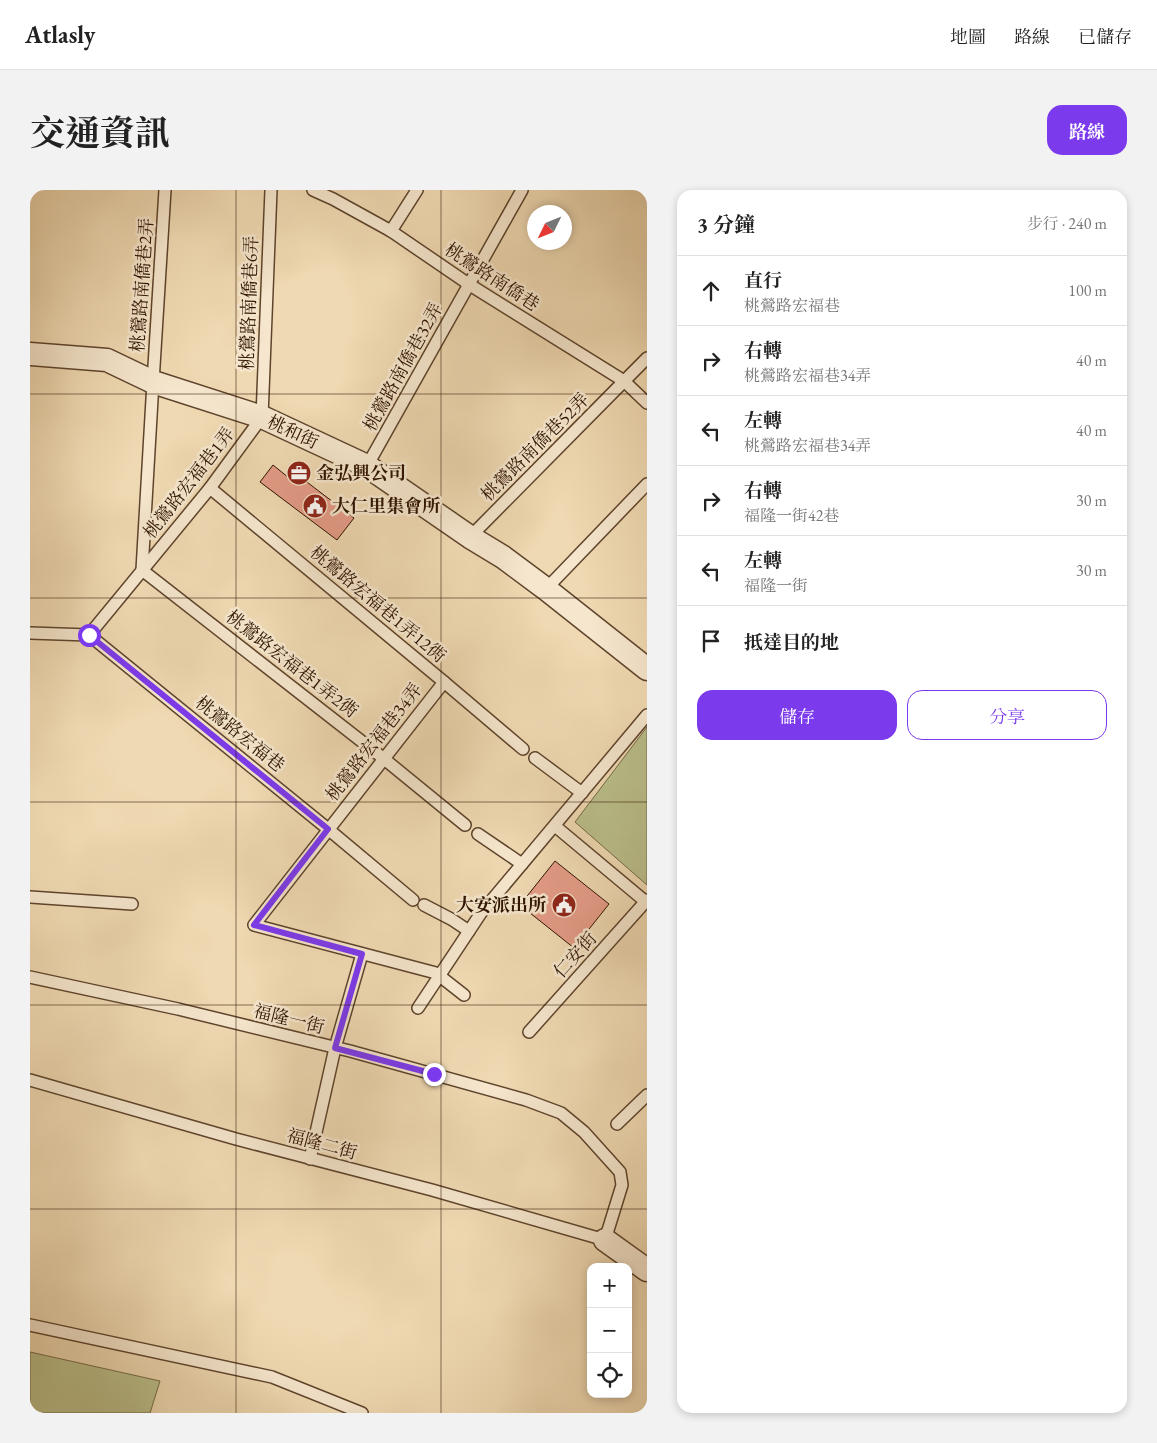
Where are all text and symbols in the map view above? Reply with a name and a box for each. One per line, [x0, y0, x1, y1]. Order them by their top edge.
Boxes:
text: Atlasly [25, 19, 95, 50]
text: 地圖 [950, 25, 986, 48]
text: 路線 [1014, 25, 1050, 48]
text: 已儲存 [1078, 25, 1132, 48]
button: 路線 [1047, 105, 1127, 155]
text: 交通資訊 [30, 110, 170, 155]
north arrow [527, 205, 572, 250]
text: 3 分鐘 [697, 211, 755, 238]
text: 步行 · 240 m [1027, 213, 1107, 234]
street label: 桃鶯路南僑巷2弄 [125, 217, 158, 353]
street label: 桃鶯路南僑巷6弄 [235, 235, 262, 371]
street label: 桃鶯路南僑巷 [441, 238, 544, 316]
text: 直行 [744, 268, 782, 293]
icon: ahead [697, 277, 725, 305]
text: 100 m [1068, 280, 1107, 301]
text: 桃鶯路宏福巷 [744, 295, 840, 316]
street label: 桃鶯路南僑巷32弄 [358, 299, 447, 435]
text: 右轉 [744, 338, 782, 363]
icon: right [697, 347, 725, 375]
text: 40 m [1076, 350, 1107, 371]
text: 桃鶯路宏福巷34弄 [744, 365, 871, 386]
street label: 桃鶯路南僑巷52弄 [476, 388, 593, 505]
text: 左轉 [744, 408, 782, 433]
street label: 桃和街 [264, 410, 323, 453]
icon: left [697, 417, 725, 445]
text: 40 m [1076, 420, 1107, 441]
street label: 桃鶯路宏福巷1弄 [138, 423, 239, 543]
text: 桃鶯路宏福巷34弄 [744, 435, 871, 456]
office icon: 金弘興公司 [286, 460, 312, 486]
place label: 金弘興公司 [316, 461, 406, 484]
text: 右轉 [744, 478, 782, 503]
icon: right [697, 487, 725, 515]
text: 30 m [1076, 490, 1107, 511]
public building icon: 大仁里集會所 [302, 493, 328, 519]
place label: 大仁里集會所 [332, 494, 441, 517]
text: 福隆一街42巷 [744, 505, 839, 526]
street label: 桃鶯路宏福巷1弄12衖 [306, 540, 451, 667]
text: 左轉 [744, 548, 782, 573]
icon: left [697, 557, 725, 585]
text: 30 m [1076, 560, 1107, 581]
text: 福隆一街 [744, 575, 808, 596]
street label: 桃鶯路宏福巷1弄2衖 [222, 605, 363, 722]
route start [78, 624, 101, 647]
icon: arrive [697, 627, 725, 655]
text: 抵達目的地 [744, 630, 839, 655]
street label: 桃鶯路宏福巷34弄 [320, 678, 427, 805]
button: 儲存 [697, 690, 897, 740]
button: 分享 [907, 690, 1107, 740]
street label: 桃鶯路宏福巷 [191, 691, 290, 777]
public building icon: 大安派出所 [551, 892, 577, 918]
place label: 大安派出所 [456, 893, 547, 916]
street label: 仁安街 [548, 927, 601, 982]
street label: 福隆一街 [251, 999, 327, 1038]
route end [423, 1063, 446, 1086]
street label: 福隆二街 [284, 1123, 360, 1164]
map controls [587, 1263, 632, 1398]
button: + [587, 1263, 632, 1308]
button: − [587, 1308, 632, 1353]
button: locate [587, 1353, 632, 1398]

